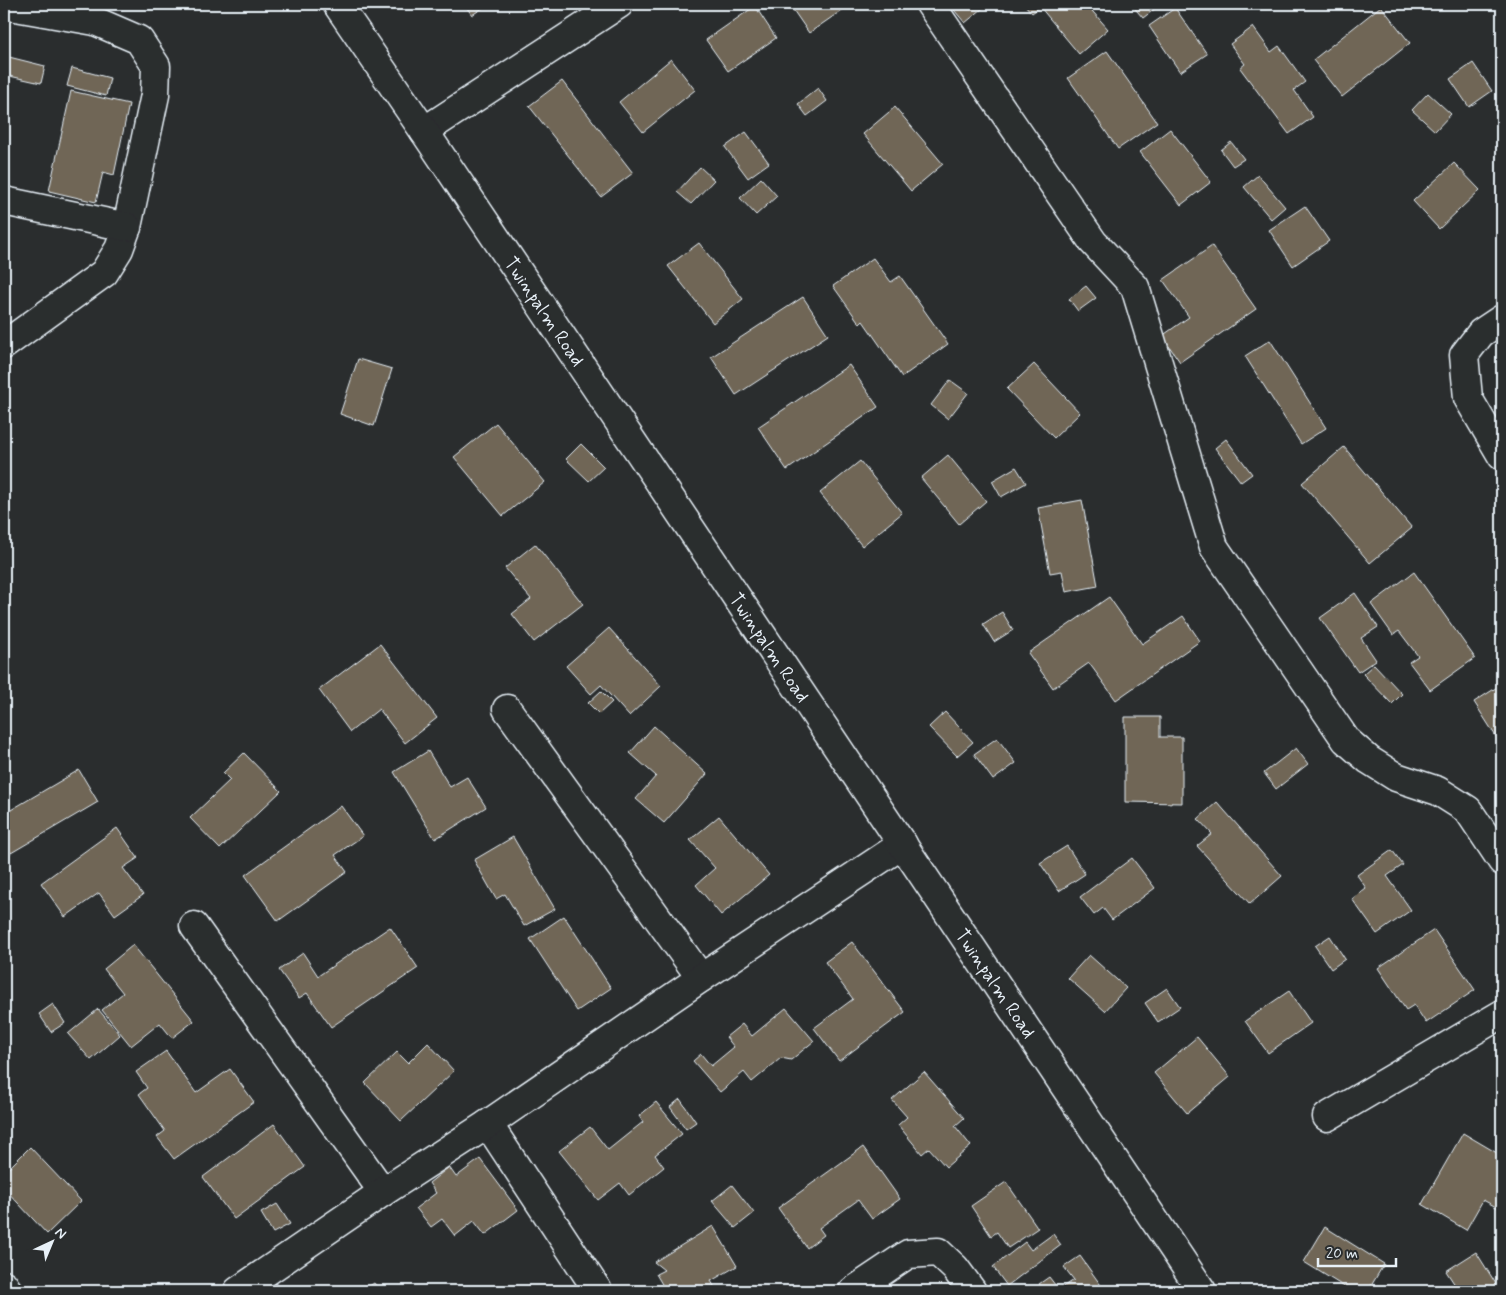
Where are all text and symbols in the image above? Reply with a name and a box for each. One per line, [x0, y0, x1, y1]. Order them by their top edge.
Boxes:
street label: Twinpalm Road [498, 252, 590, 372]
street label: Twinpalm Road [723, 588, 815, 708]
street label: Twinpalm Road [949, 924, 1041, 1044]
north arrow [28, 1218, 78, 1268]
text: N [51, 1224, 70, 1243]
scale bar [1318, 1235, 1396, 1267]
text: 20 m [1326, 1244, 1358, 1264]

